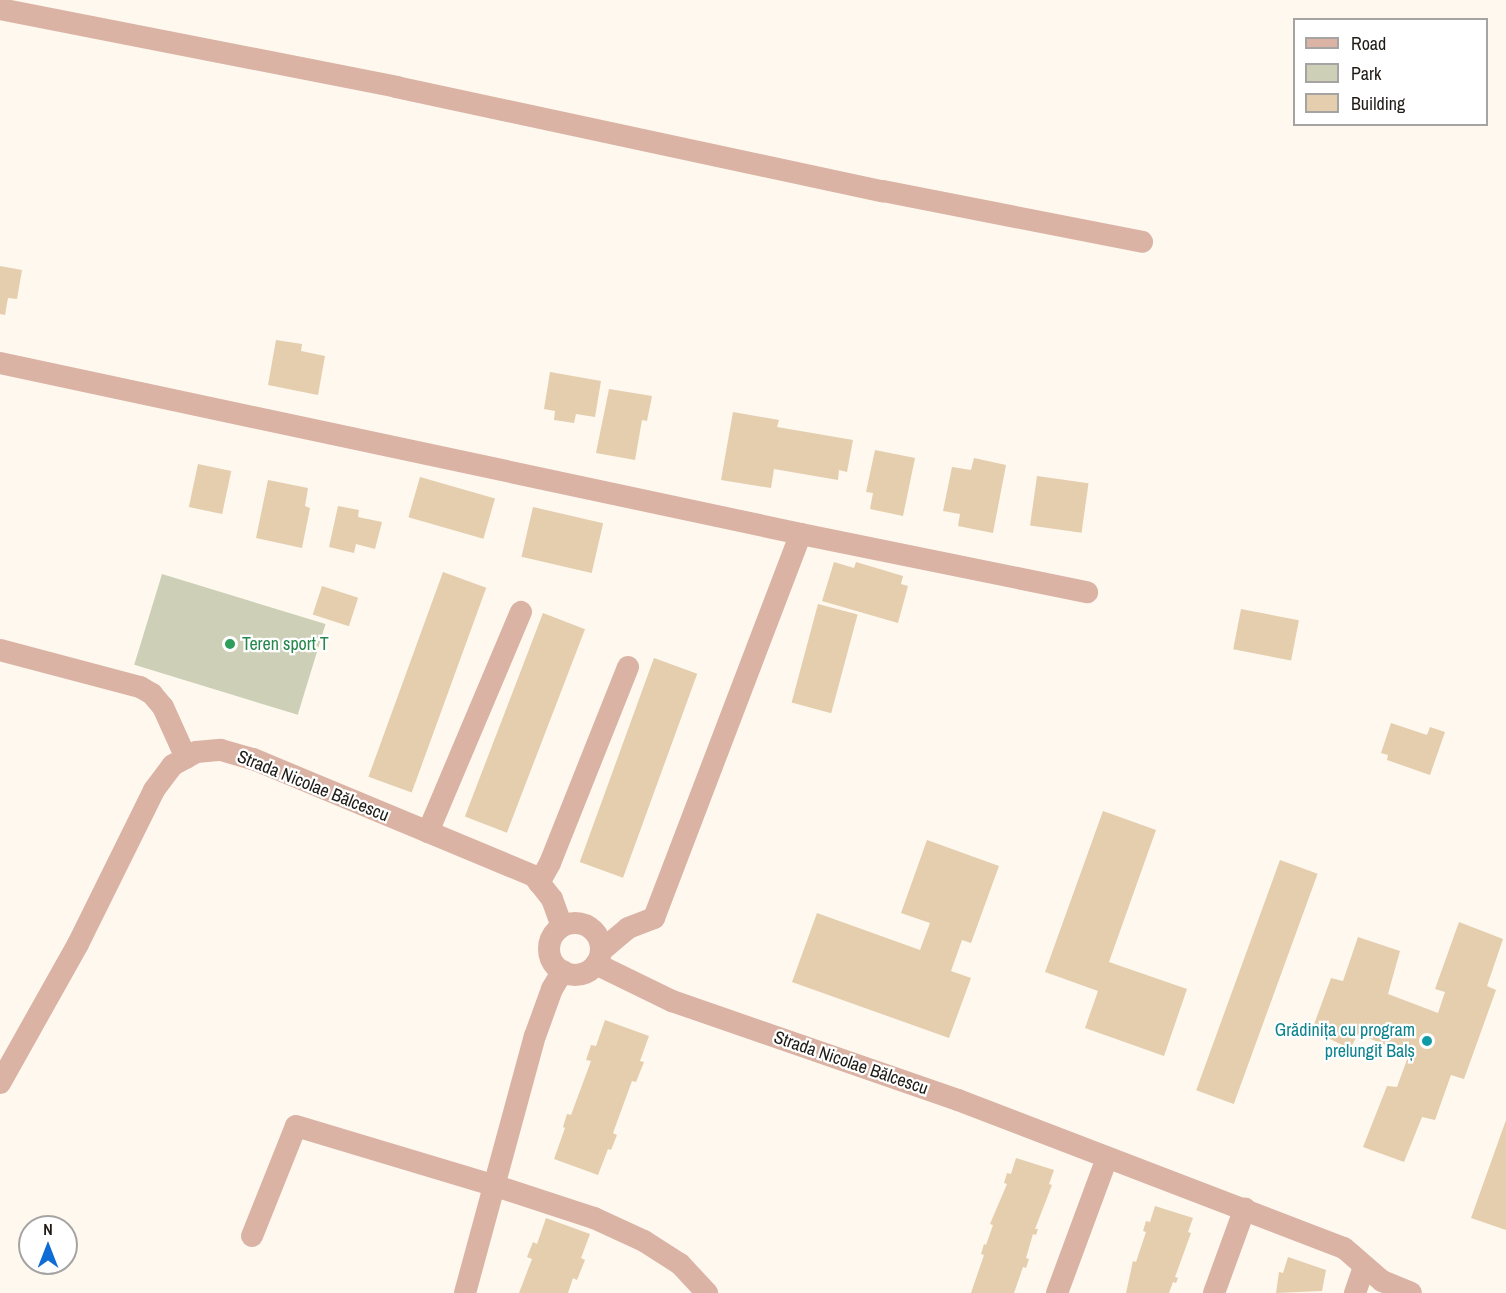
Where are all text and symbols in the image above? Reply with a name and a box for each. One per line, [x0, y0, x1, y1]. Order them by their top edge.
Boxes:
legend [1293, 18, 1488, 126]
text: Road [1351, 31, 1386, 56]
text: Park [1351, 61, 1381, 86]
text: Building [1351, 91, 1405, 116]
place label: Teren sport T [242, 633, 329, 655]
marker: Teren sport T [223, 637, 237, 651]
street label: Strada Nicolae Bălcescu [234, 746, 392, 826]
place label: Grădinița cu program prelungit Balș [1275, 1020, 1415, 1062]
street label: Strada Nicolae Bălcescu [771, 1026, 931, 1100]
marker: Grădinița cu program prelungit Balș [1420, 1034, 1434, 1048]
north arrow [18, 1215, 78, 1275]
text: N [43, 1218, 53, 1240]

